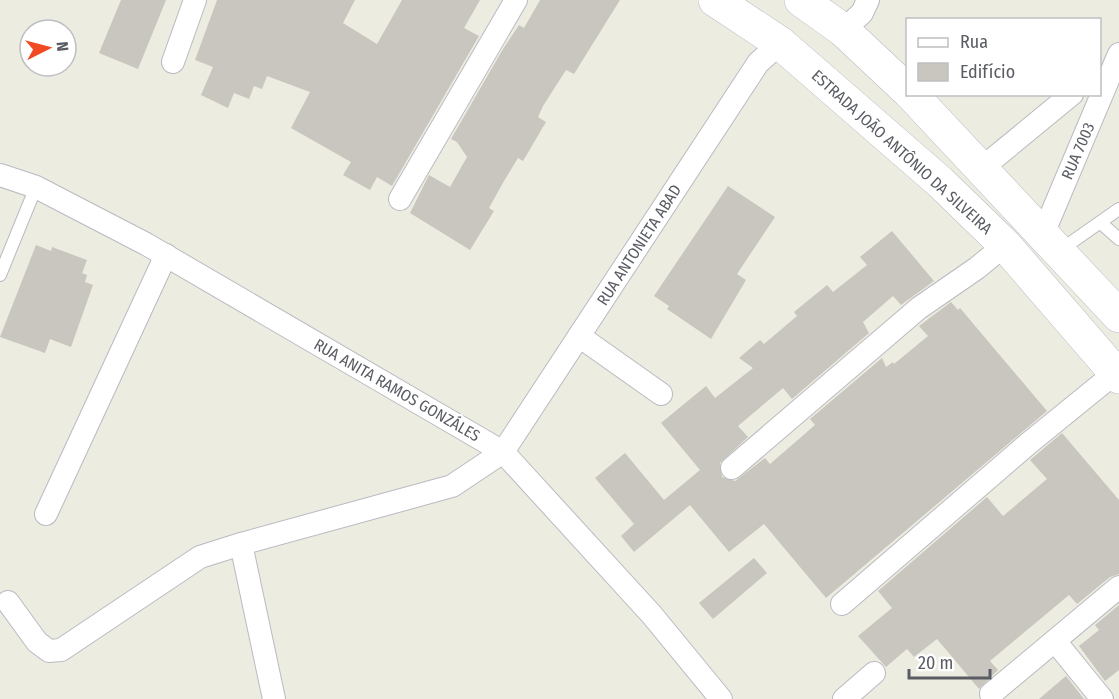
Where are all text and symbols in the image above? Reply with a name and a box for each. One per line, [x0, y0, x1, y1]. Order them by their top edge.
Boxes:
north arrow [18, 18, 78, 78]
legend [906, 18, 1101, 96]
text: Rua [960, 31, 988, 53]
text: N [52, 41, 72, 52]
text: Edifício [960, 61, 1015, 83]
street label: ESTRADA JOÃO ANTÔNIO DA SILVEIRA [808, 65, 997, 238]
street label: RUA 7003 [1058, 120, 1098, 182]
street label: RUA ANTONIETA ABAD [593, 181, 685, 309]
street label: RUA ANITA RAMOS GONZÁLES [311, 335, 483, 445]
scale bar [909, 642, 990, 680]
text: 20 m [918, 652, 953, 674]

